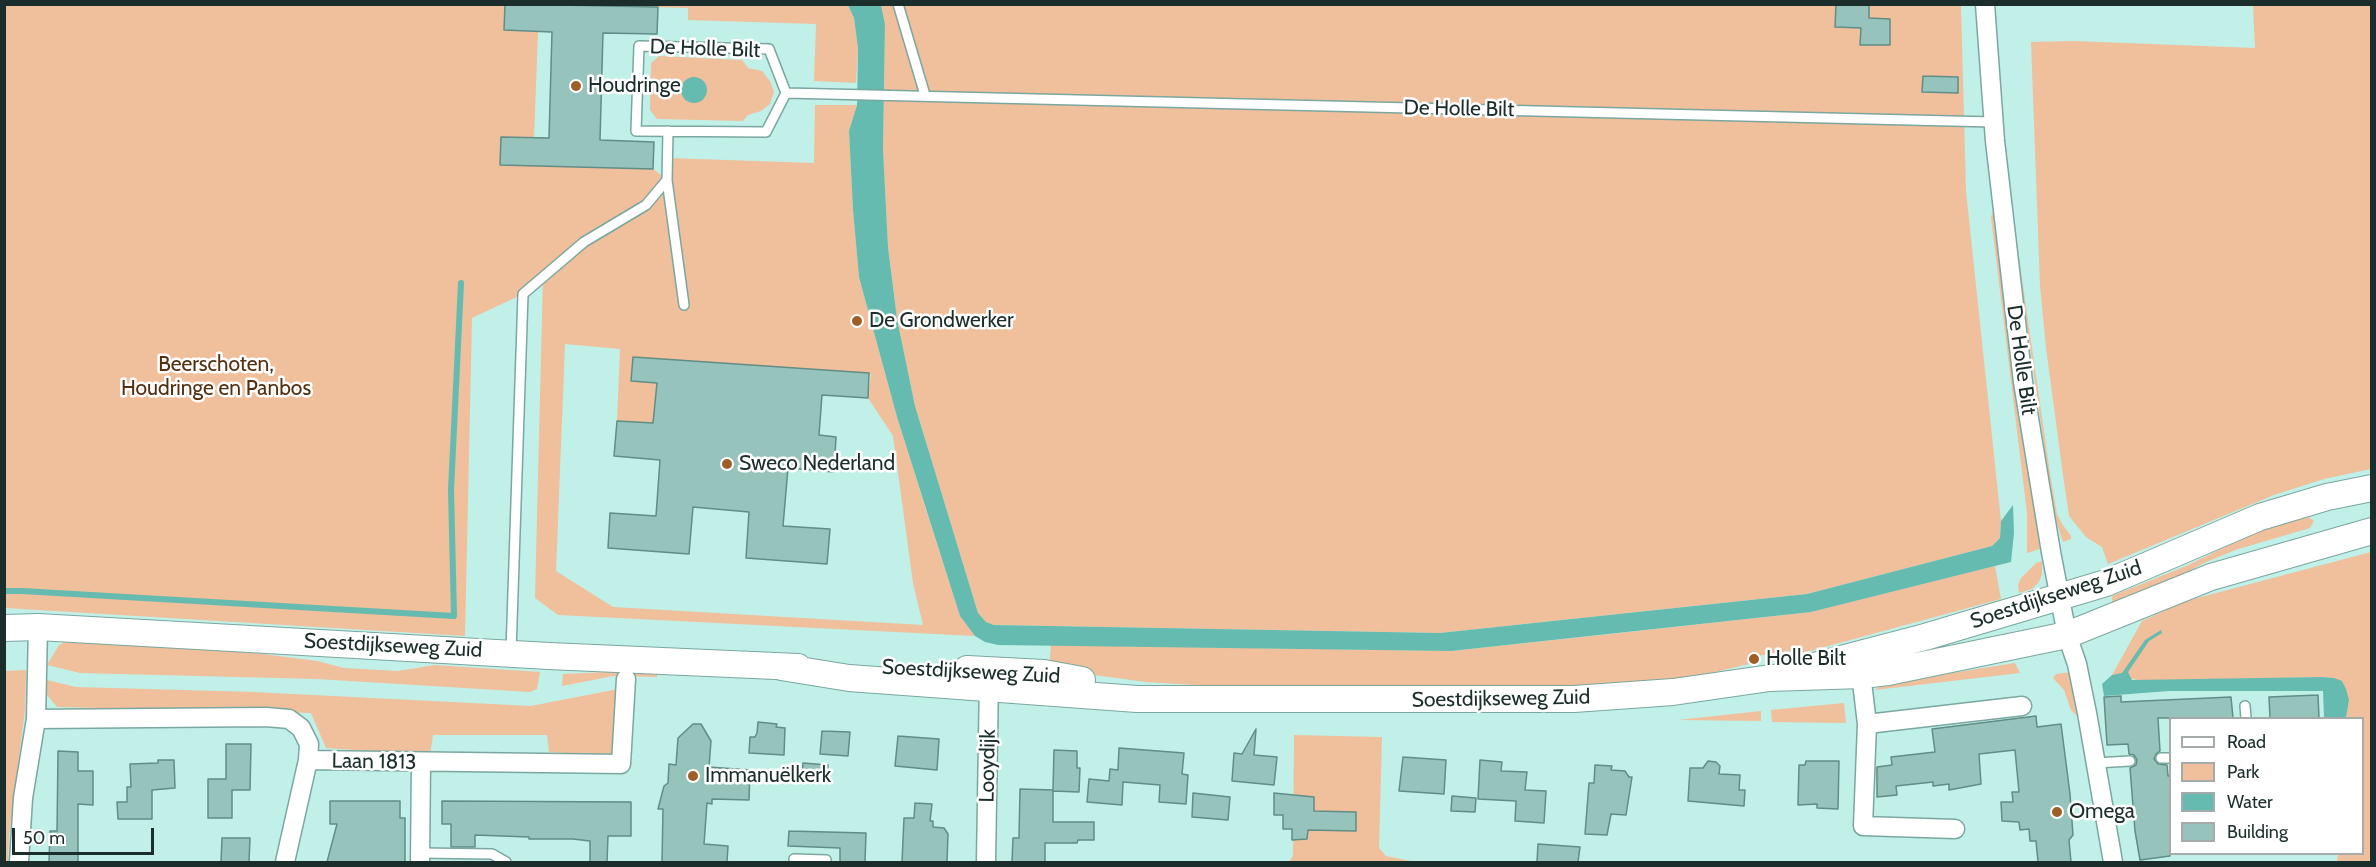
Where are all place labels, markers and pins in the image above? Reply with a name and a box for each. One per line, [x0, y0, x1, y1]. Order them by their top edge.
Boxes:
place label: Houdringe [588, 73, 681, 99]
marker: Houdringe [569, 79, 583, 93]
place label: De Grondwerker [869, 308, 1014, 334]
marker: De Grondwerker [850, 314, 864, 328]
place label: Sweco Nederland [739, 451, 895, 477]
marker: Sweco Nederland [720, 457, 734, 471]
place label: Holle Bilt [1766, 646, 1846, 672]
marker: Holle Bilt [1747, 652, 1761, 666]
place label: Immanuëlkerk [705, 763, 831, 789]
marker: Immanuëlkerk [686, 769, 700, 783]
place label: Omega [2069, 799, 2135, 825]
marker: Omega [2050, 805, 2064, 819]

